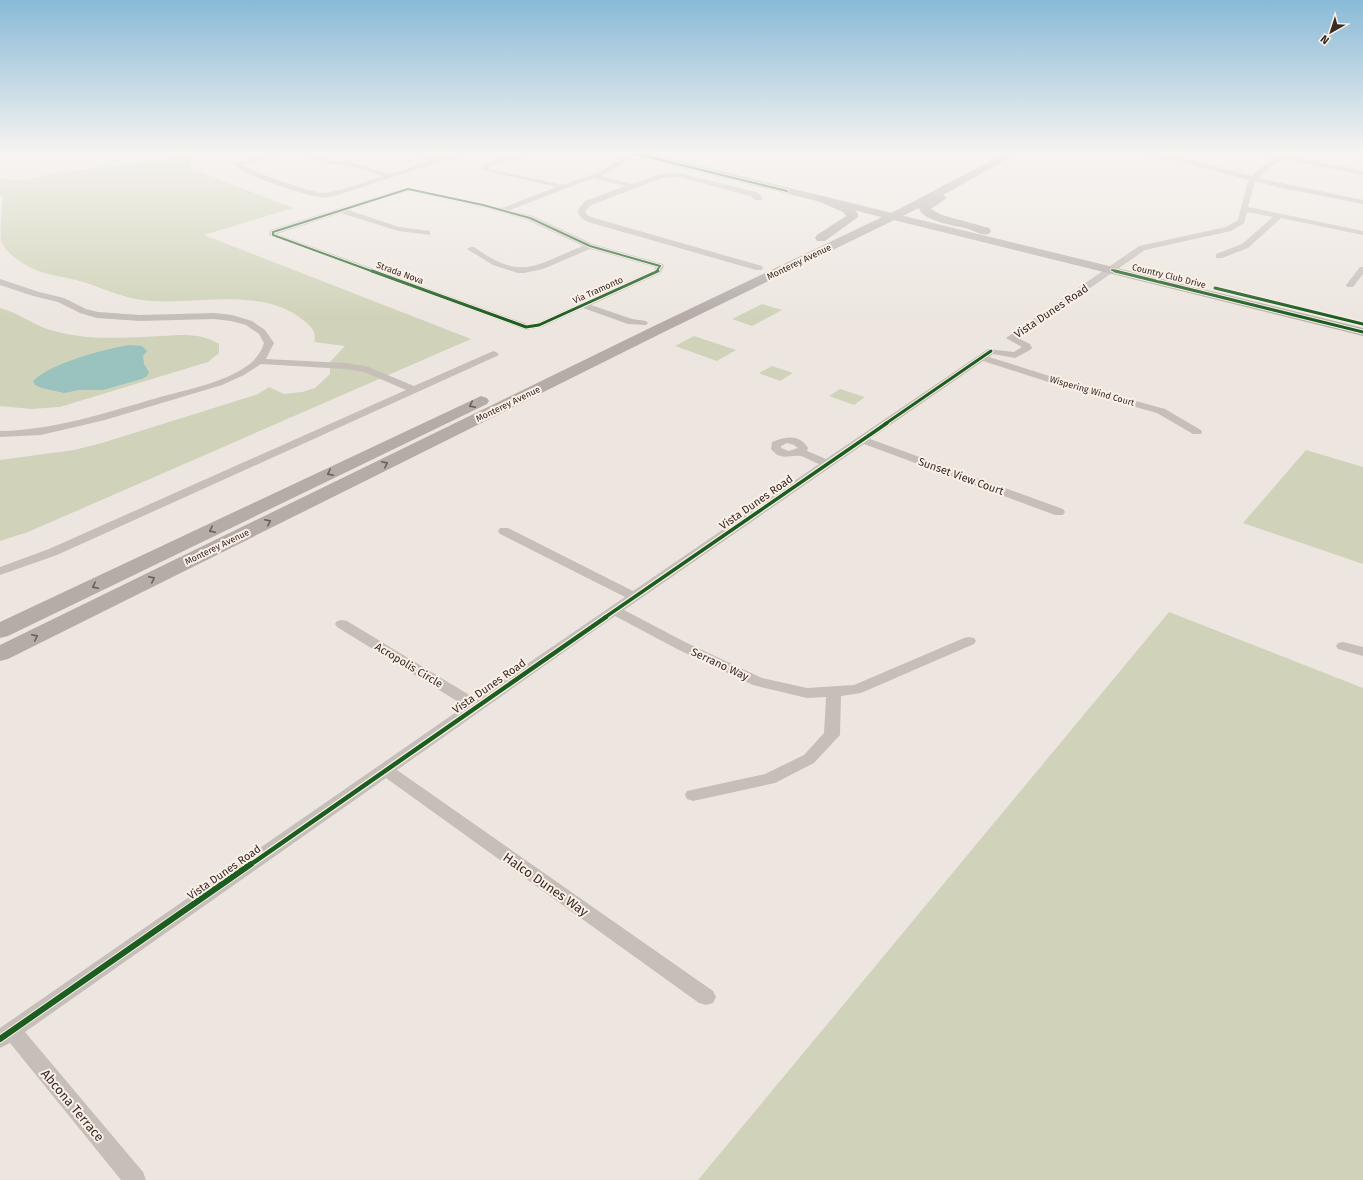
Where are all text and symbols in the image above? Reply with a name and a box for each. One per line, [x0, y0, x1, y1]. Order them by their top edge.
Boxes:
north arrow [1311, 12, 1351, 52]
text: N [1318, 32, 1332, 47]
street label: Monterey Avenue [765, 242, 833, 282]
street label: Strada Nova [375, 260, 425, 286]
street label: Country Club Drive [1131, 262, 1207, 290]
street label: Via Tramonto [571, 274, 625, 306]
street label: Vista Dunes Road [1012, 282, 1091, 341]
street label: Wispering Wind Court [1048, 374, 1136, 408]
street label: Monterey Avenue [474, 384, 542, 424]
one-way arrow [469, 400, 476, 408]
street label: Sunset View Court [916, 455, 1005, 498]
one-way arrow [381, 461, 388, 469]
one-way arrow [326, 468, 334, 476]
street label: Vista Dunes Road [717, 472, 795, 533]
one-way arrow [264, 519, 271, 527]
one-way arrow [209, 525, 217, 533]
street label: Monterey Avenue [183, 527, 251, 567]
one-way arrow [147, 576, 155, 584]
one-way arrow [92, 581, 100, 589]
one-way arrow [31, 634, 38, 642]
street label: Acropolis Circle [372, 640, 445, 691]
street label: Serrano Way [689, 645, 751, 684]
street label: Vista Dunes Road [450, 656, 528, 717]
street label: Vista Dunes Road [185, 842, 263, 903]
street label: Halco Dunes Way [500, 850, 592, 920]
street label: Abcona Terrace [38, 1066, 107, 1144]

